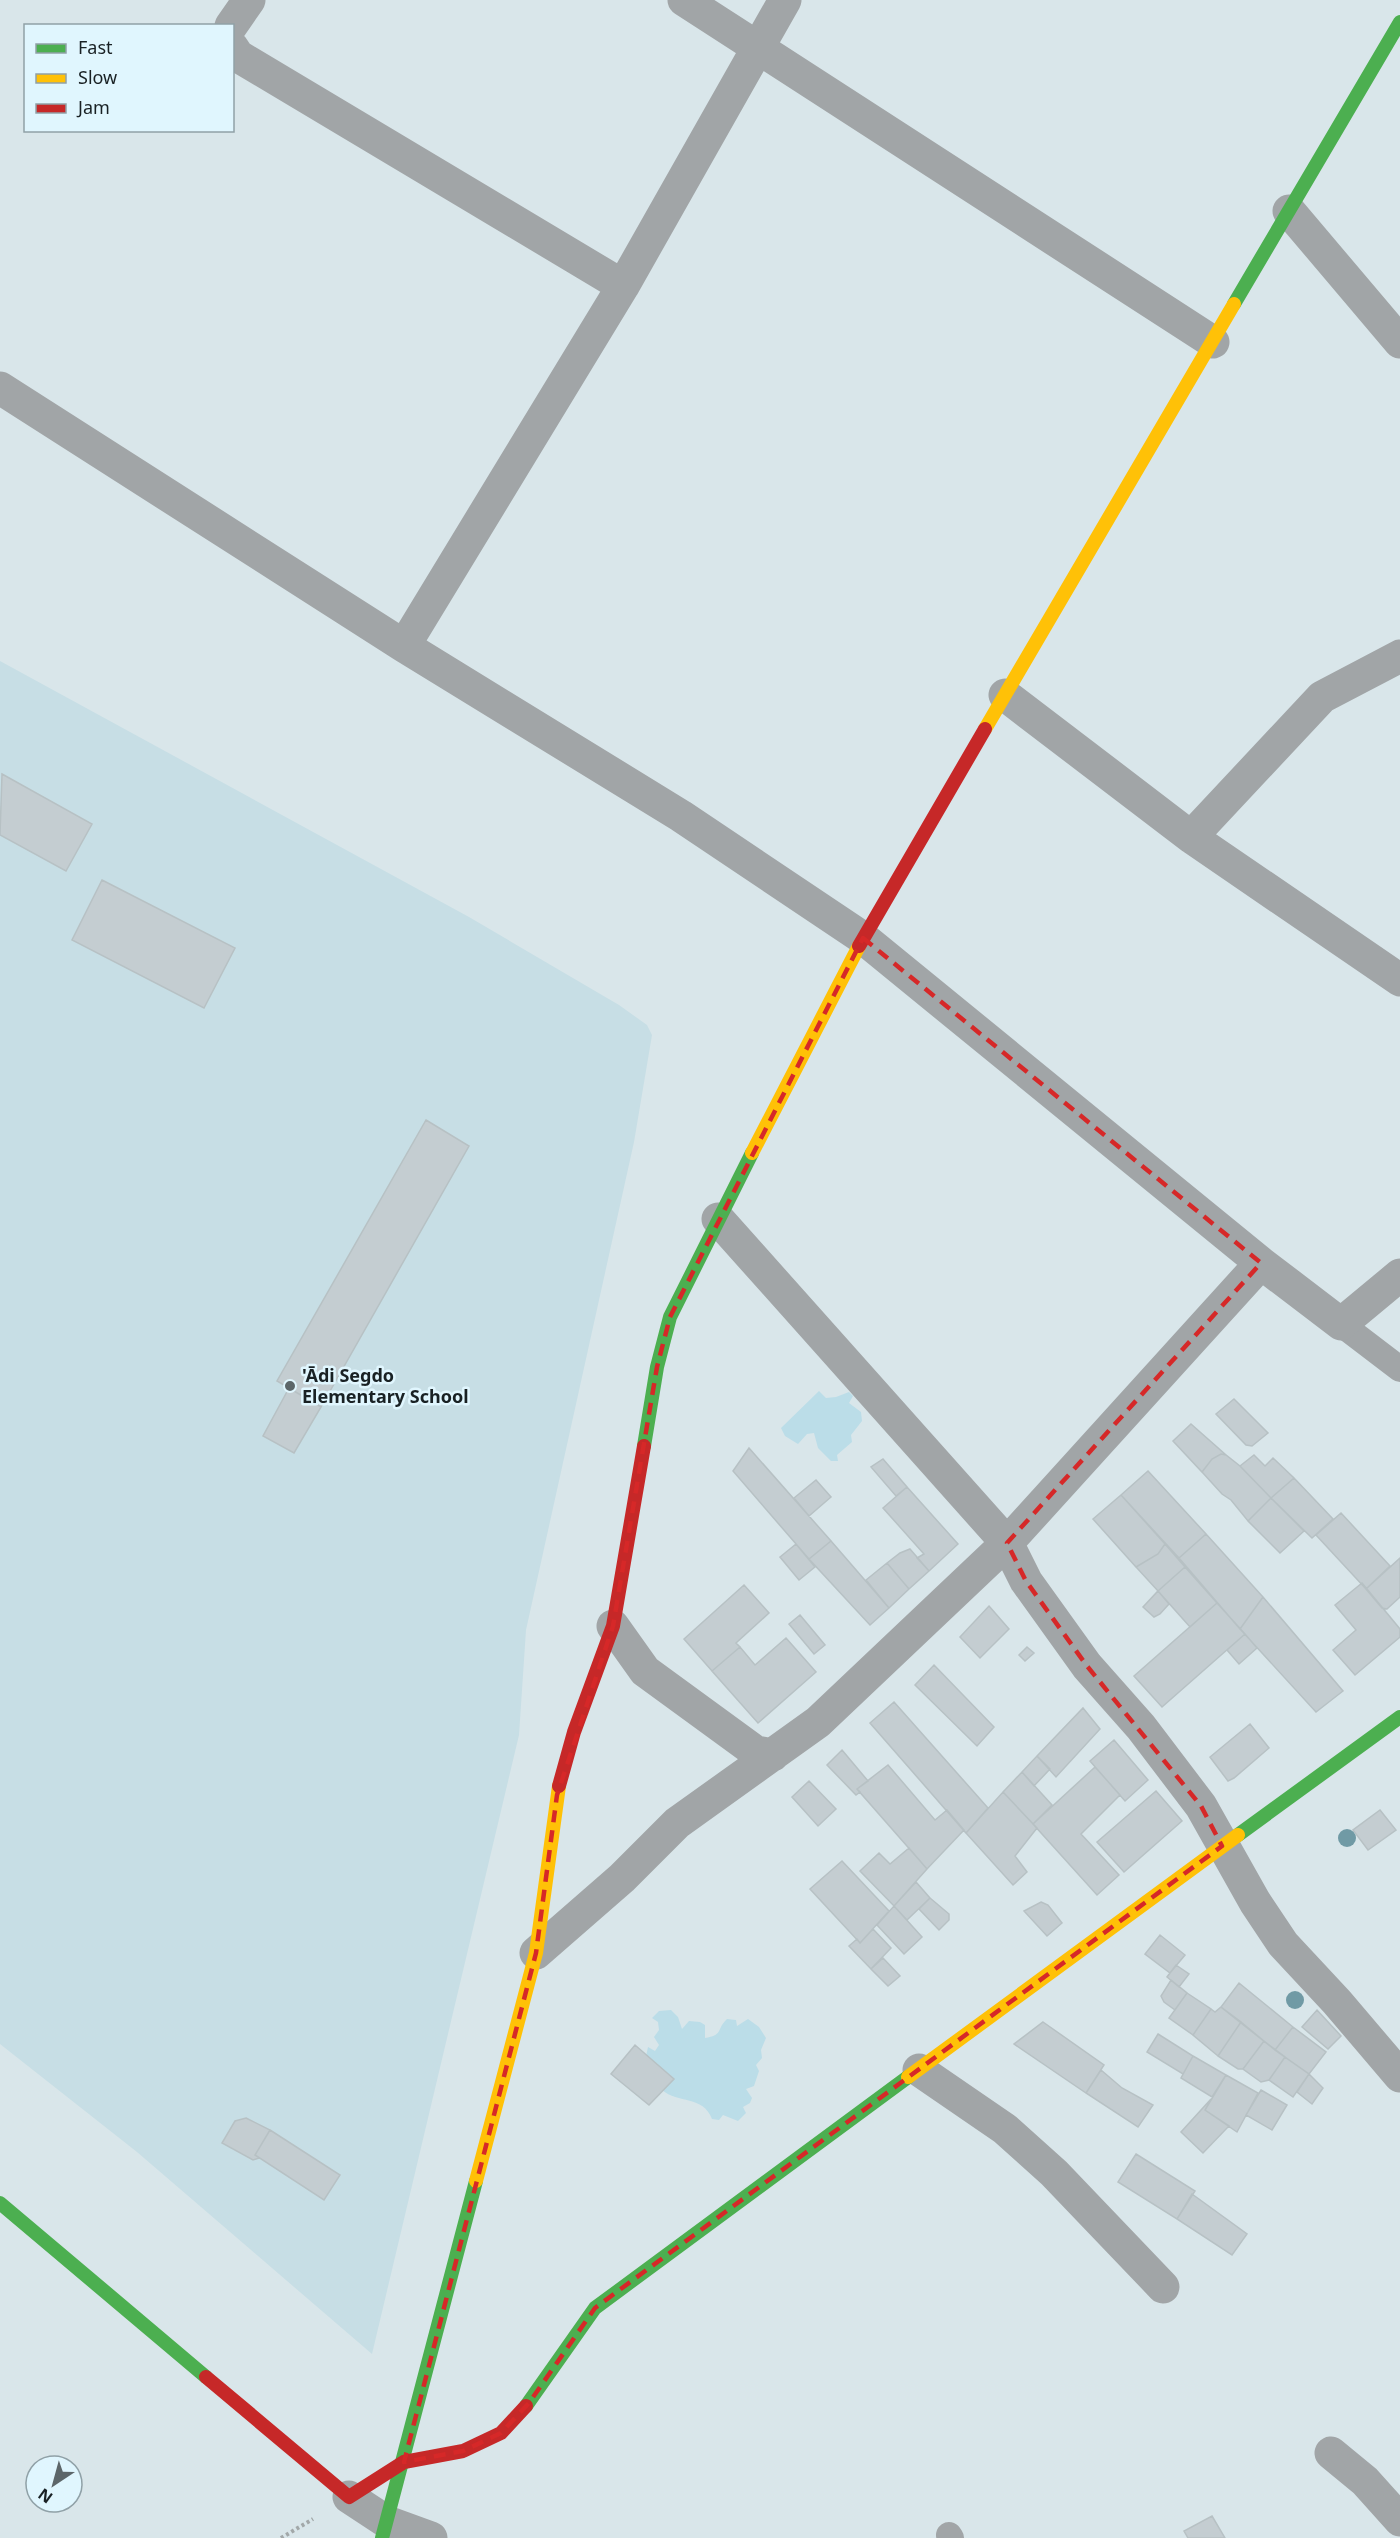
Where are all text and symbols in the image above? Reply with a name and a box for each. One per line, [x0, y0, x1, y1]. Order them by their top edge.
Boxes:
legend [24, 24, 234, 132]
text: Fast [78, 35, 113, 59]
text: Slow [78, 65, 117, 89]
text: Jam [76, 95, 110, 119]
place label: 'Ādi Segdo Elementary School [302, 1363, 469, 1408]
marker: 'Ādi Segdo Elementary School [283, 1379, 297, 1393]
north arrow [24, 2454, 84, 2514]
text: N [33, 2483, 57, 2509]

